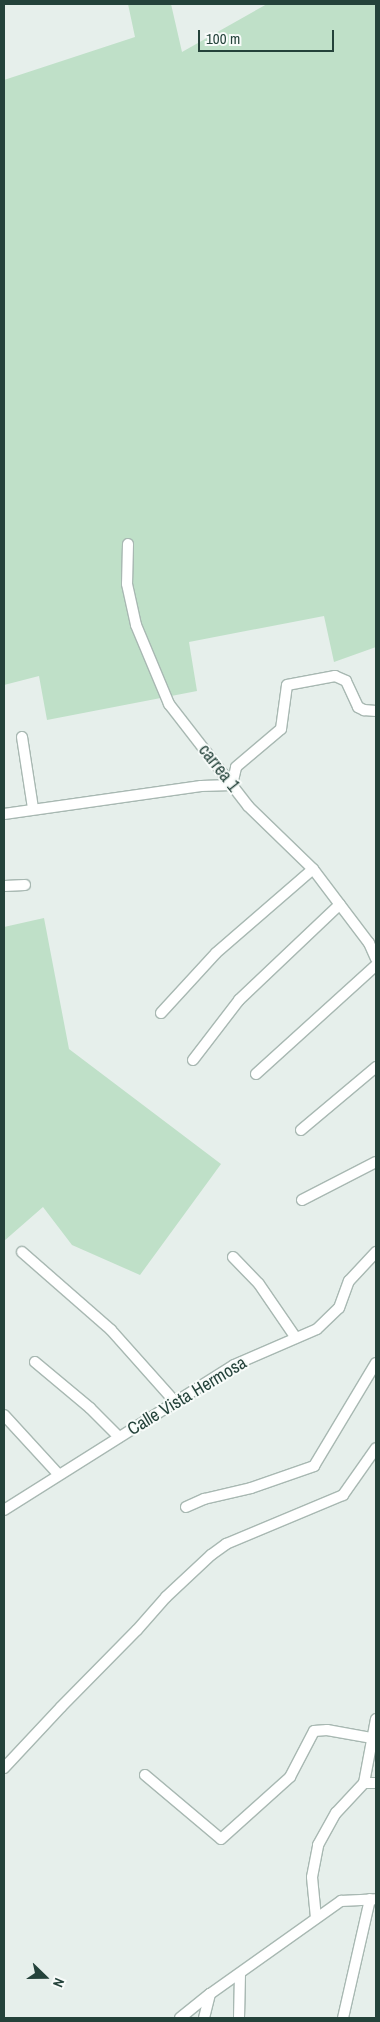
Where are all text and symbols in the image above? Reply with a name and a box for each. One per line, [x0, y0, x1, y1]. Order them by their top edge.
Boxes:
scale bar [200, 20, 336, 52]
text: 100 m [206, 28, 240, 49]
street label: carrea 1 [194, 740, 244, 796]
street label: Calle Vista Hermosa [124, 1352, 250, 1440]
north arrow [20, 1952, 70, 2002]
text: N [49, 1975, 69, 1990]

